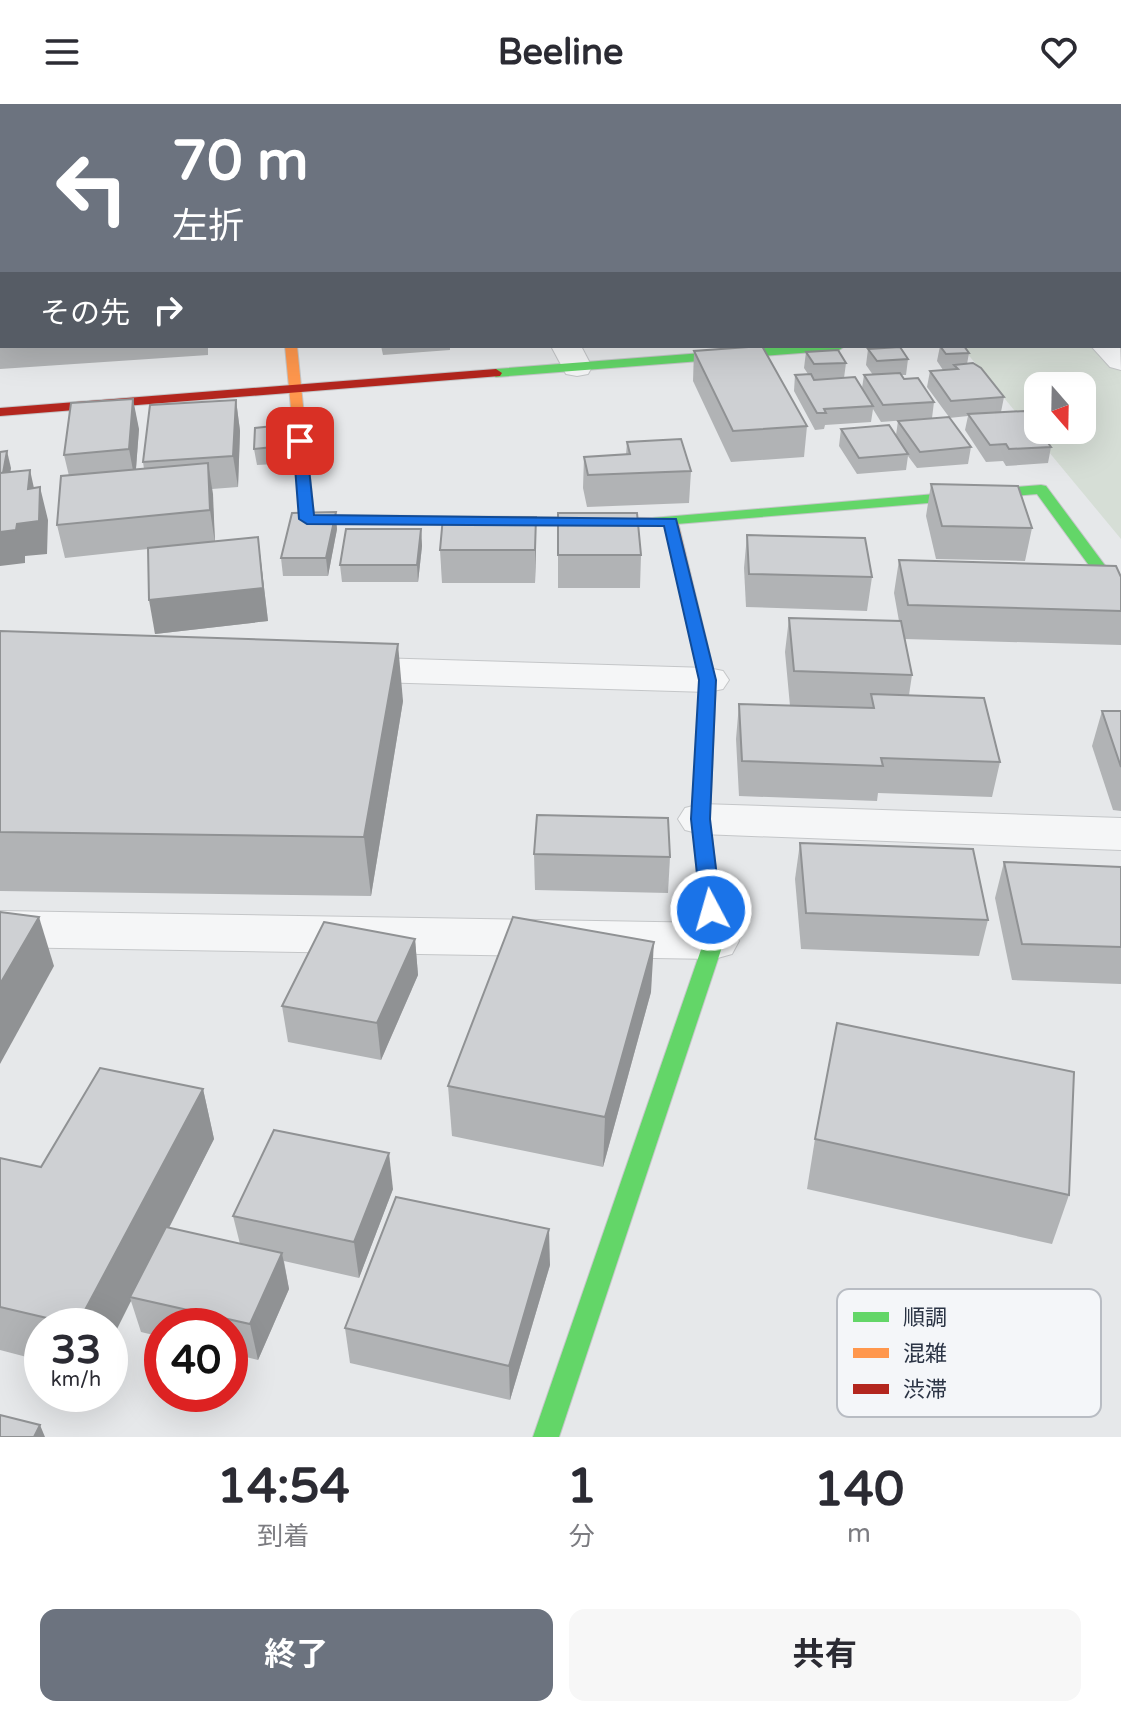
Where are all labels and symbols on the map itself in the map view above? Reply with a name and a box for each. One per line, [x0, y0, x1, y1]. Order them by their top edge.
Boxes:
north arrow [1024, 372, 1096, 444]
pin [266, 407, 334, 475]
position arrow [669, 868, 753, 952]
legend [837, 1289, 1101, 1417]
text: 順調 [903, 1305, 947, 1331]
speed limit sign: 40 [144, 1308, 248, 1412]
text: 混雑 [903, 1341, 947, 1367]
text: 渋滞 [903, 1377, 947, 1403]

